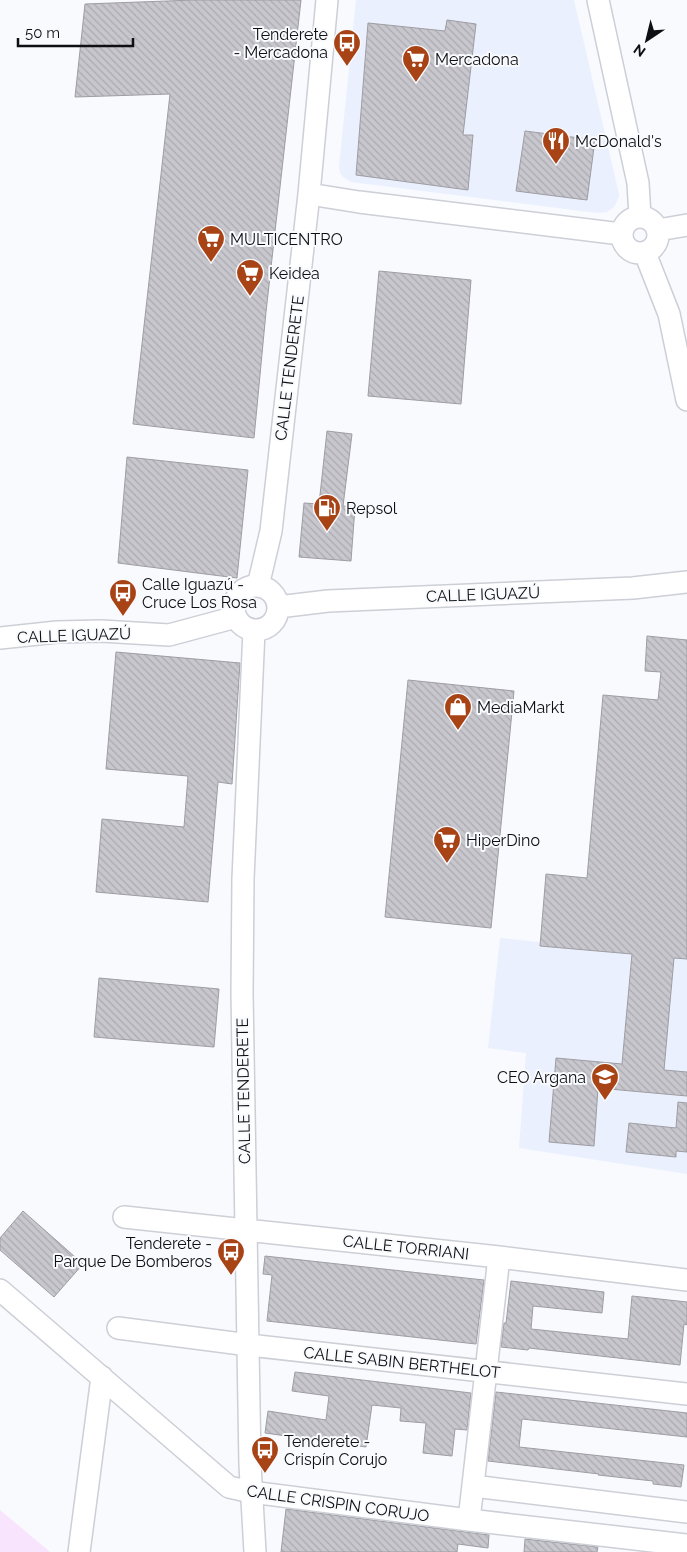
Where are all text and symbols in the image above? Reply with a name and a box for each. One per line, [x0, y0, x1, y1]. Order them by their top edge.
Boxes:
scale bar [18, 15, 132, 47]
north arrow [622, 15, 672, 65]
text: 50 m [25, 24, 60, 42]
place label: Tenderete - Mercadona [233, 25, 328, 62]
bus stop icon: Tenderete - Mercadona [332, 28, 362, 67]
text: N [631, 41, 649, 60]
supermarket icon: Mercadona [401, 44, 431, 83]
place label: Mercadona [435, 50, 519, 69]
restaurant icon: McDonald's [541, 126, 571, 165]
place label: McDonald's [575, 132, 662, 151]
supermarket icon: MULTICENTRO [196, 224, 226, 263]
place label: MULTICENTRO [230, 230, 343, 249]
supermarket icon: Keidea [235, 258, 265, 297]
place label: Keidea [269, 264, 320, 283]
street label: CALLE TENDERETE [271, 294, 308, 442]
fuel station icon: Repsol [312, 493, 342, 532]
place label: Repsol [346, 499, 398, 518]
place label: Calle Iguazú - Cruce Los Rosa [142, 575, 257, 612]
bus stop icon: Calle Iguazú - Cruce Los Rosa [108, 578, 138, 617]
street label: CALLE IGUAZÚ [426, 582, 540, 606]
street label: CALLE IGUAZÚ [17, 623, 131, 647]
shop icon: MediaMarkt [443, 692, 473, 731]
place label: MediaMarkt [477, 698, 565, 717]
supermarket icon: HiperDino [432, 825, 462, 864]
place label: HiperDino [466, 831, 540, 850]
street label: CALLE TENDERETE [233, 1017, 254, 1164]
school or university icon: CEO Argana [590, 1062, 620, 1101]
place label: CEO Argana [497, 1068, 586, 1087]
street label: CALLE TORRIANI [342, 1231, 470, 1264]
place label: Tenderete - Parque De Bomberos [54, 1234, 212, 1271]
bus stop icon: Tenderete - Parque De Bomberos [216, 1237, 246, 1276]
street label: CALLE SABIN BERTHELOT [303, 1343, 502, 1382]
place label: Tenderete - Crispín Corujo [284, 1432, 387, 1469]
bus stop icon: Tenderete - Crispín Corujo [250, 1435, 280, 1474]
street label: CALLE CRISPIN CORUJO [245, 1481, 430, 1526]

